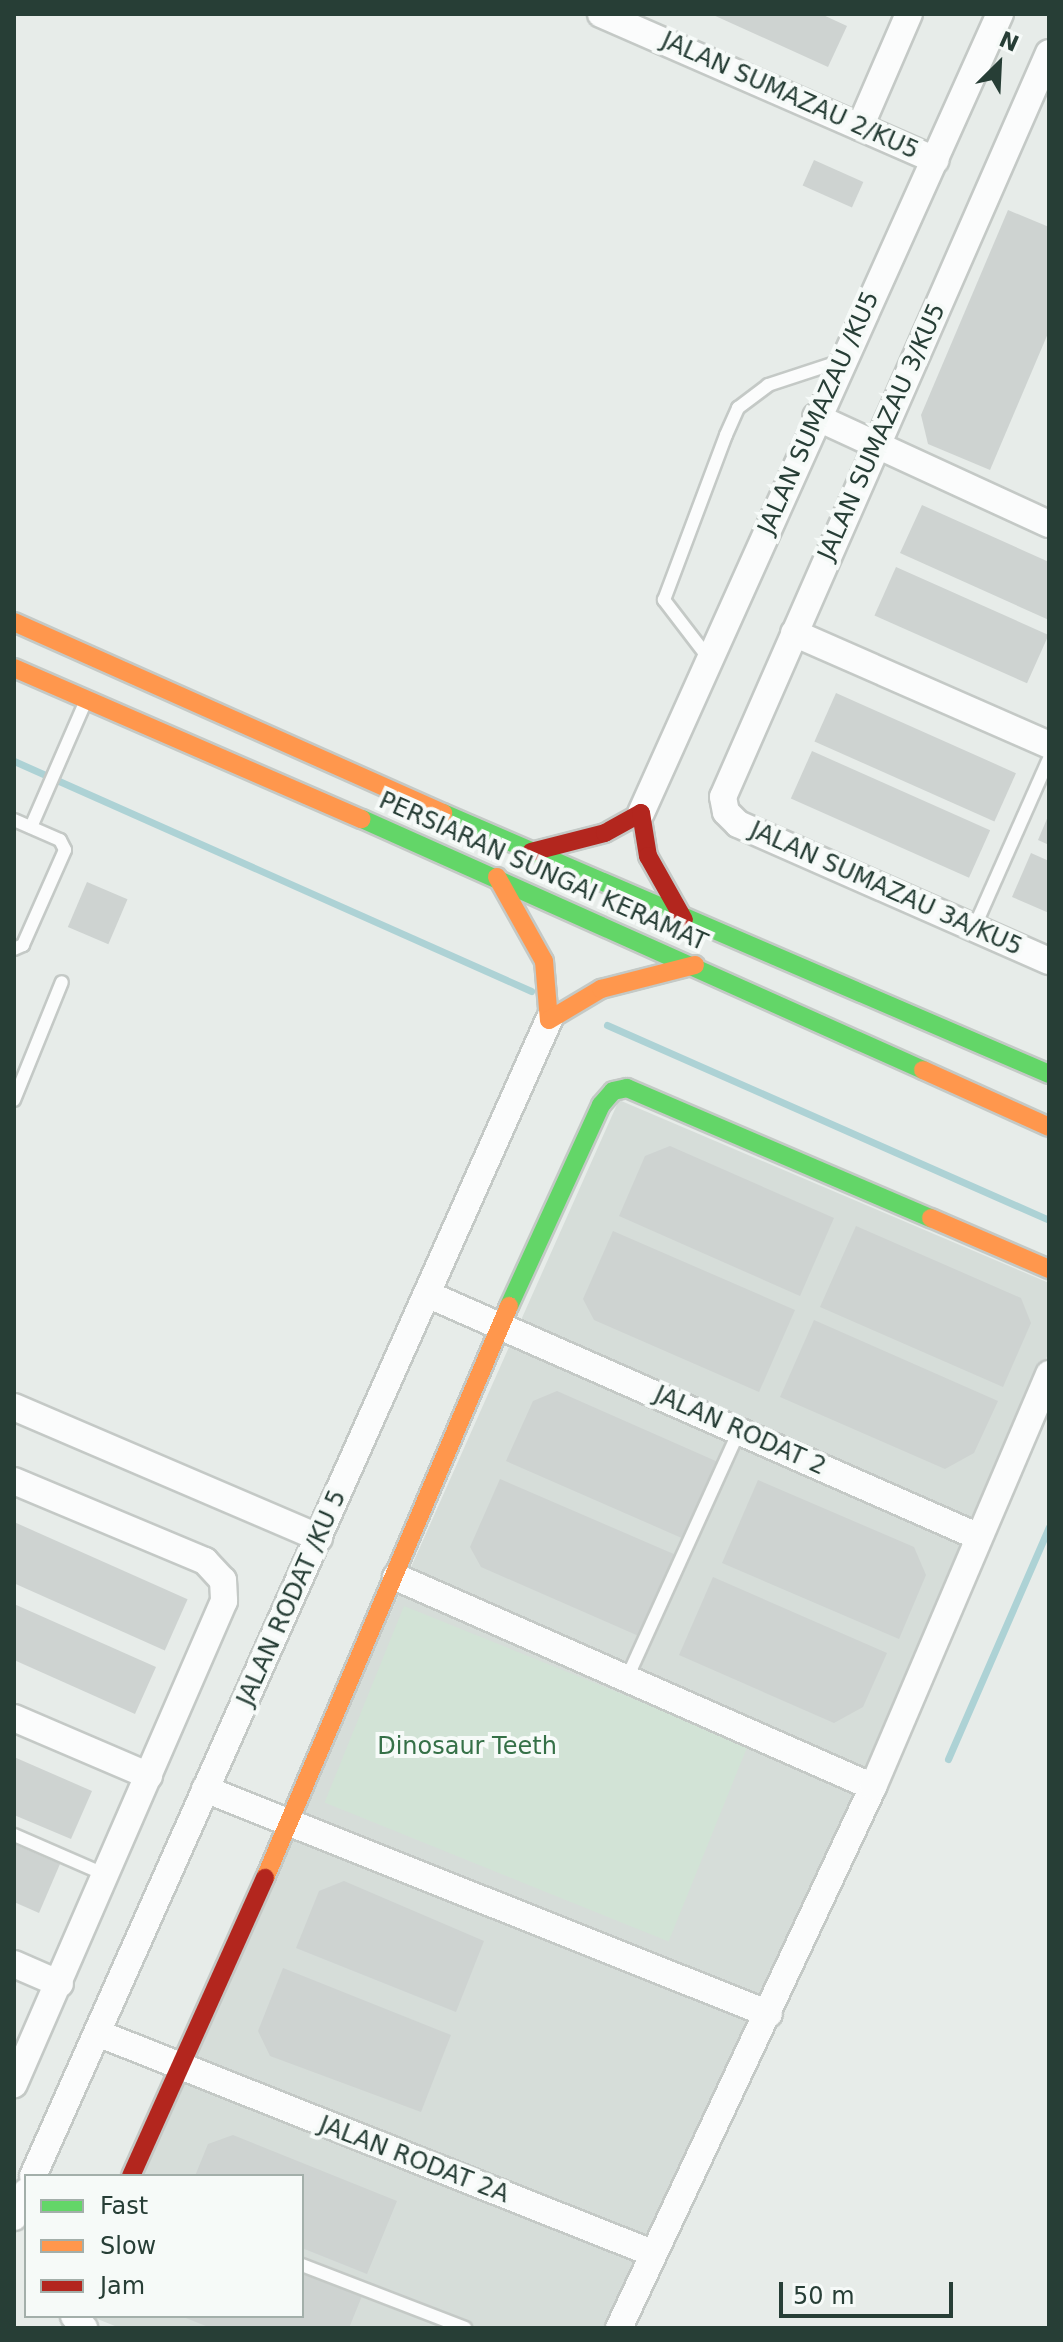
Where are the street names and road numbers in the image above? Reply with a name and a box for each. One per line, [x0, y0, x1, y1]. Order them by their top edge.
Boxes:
street label: JALAN SUMAZAU 2/KU5 [657, 26, 923, 166]
street label: JALAN SUMAZAU /KU5 [752, 287, 886, 539]
street label: JALAN SUMAZAU 3/KU5 [812, 299, 952, 565]
street label: PERSIARAN SUNGAI KERAMAT [374, 786, 712, 958]
street label: JALAN SUMAZAU 3A/KU5 [746, 816, 1026, 962]
street label: JALAN RODAT 2 [650, 1380, 830, 1482]
street label: JALAN RODAT /KU 5 [231, 1486, 353, 1710]
street label: JALAN RODAT 2A [315, 2111, 513, 2209]

